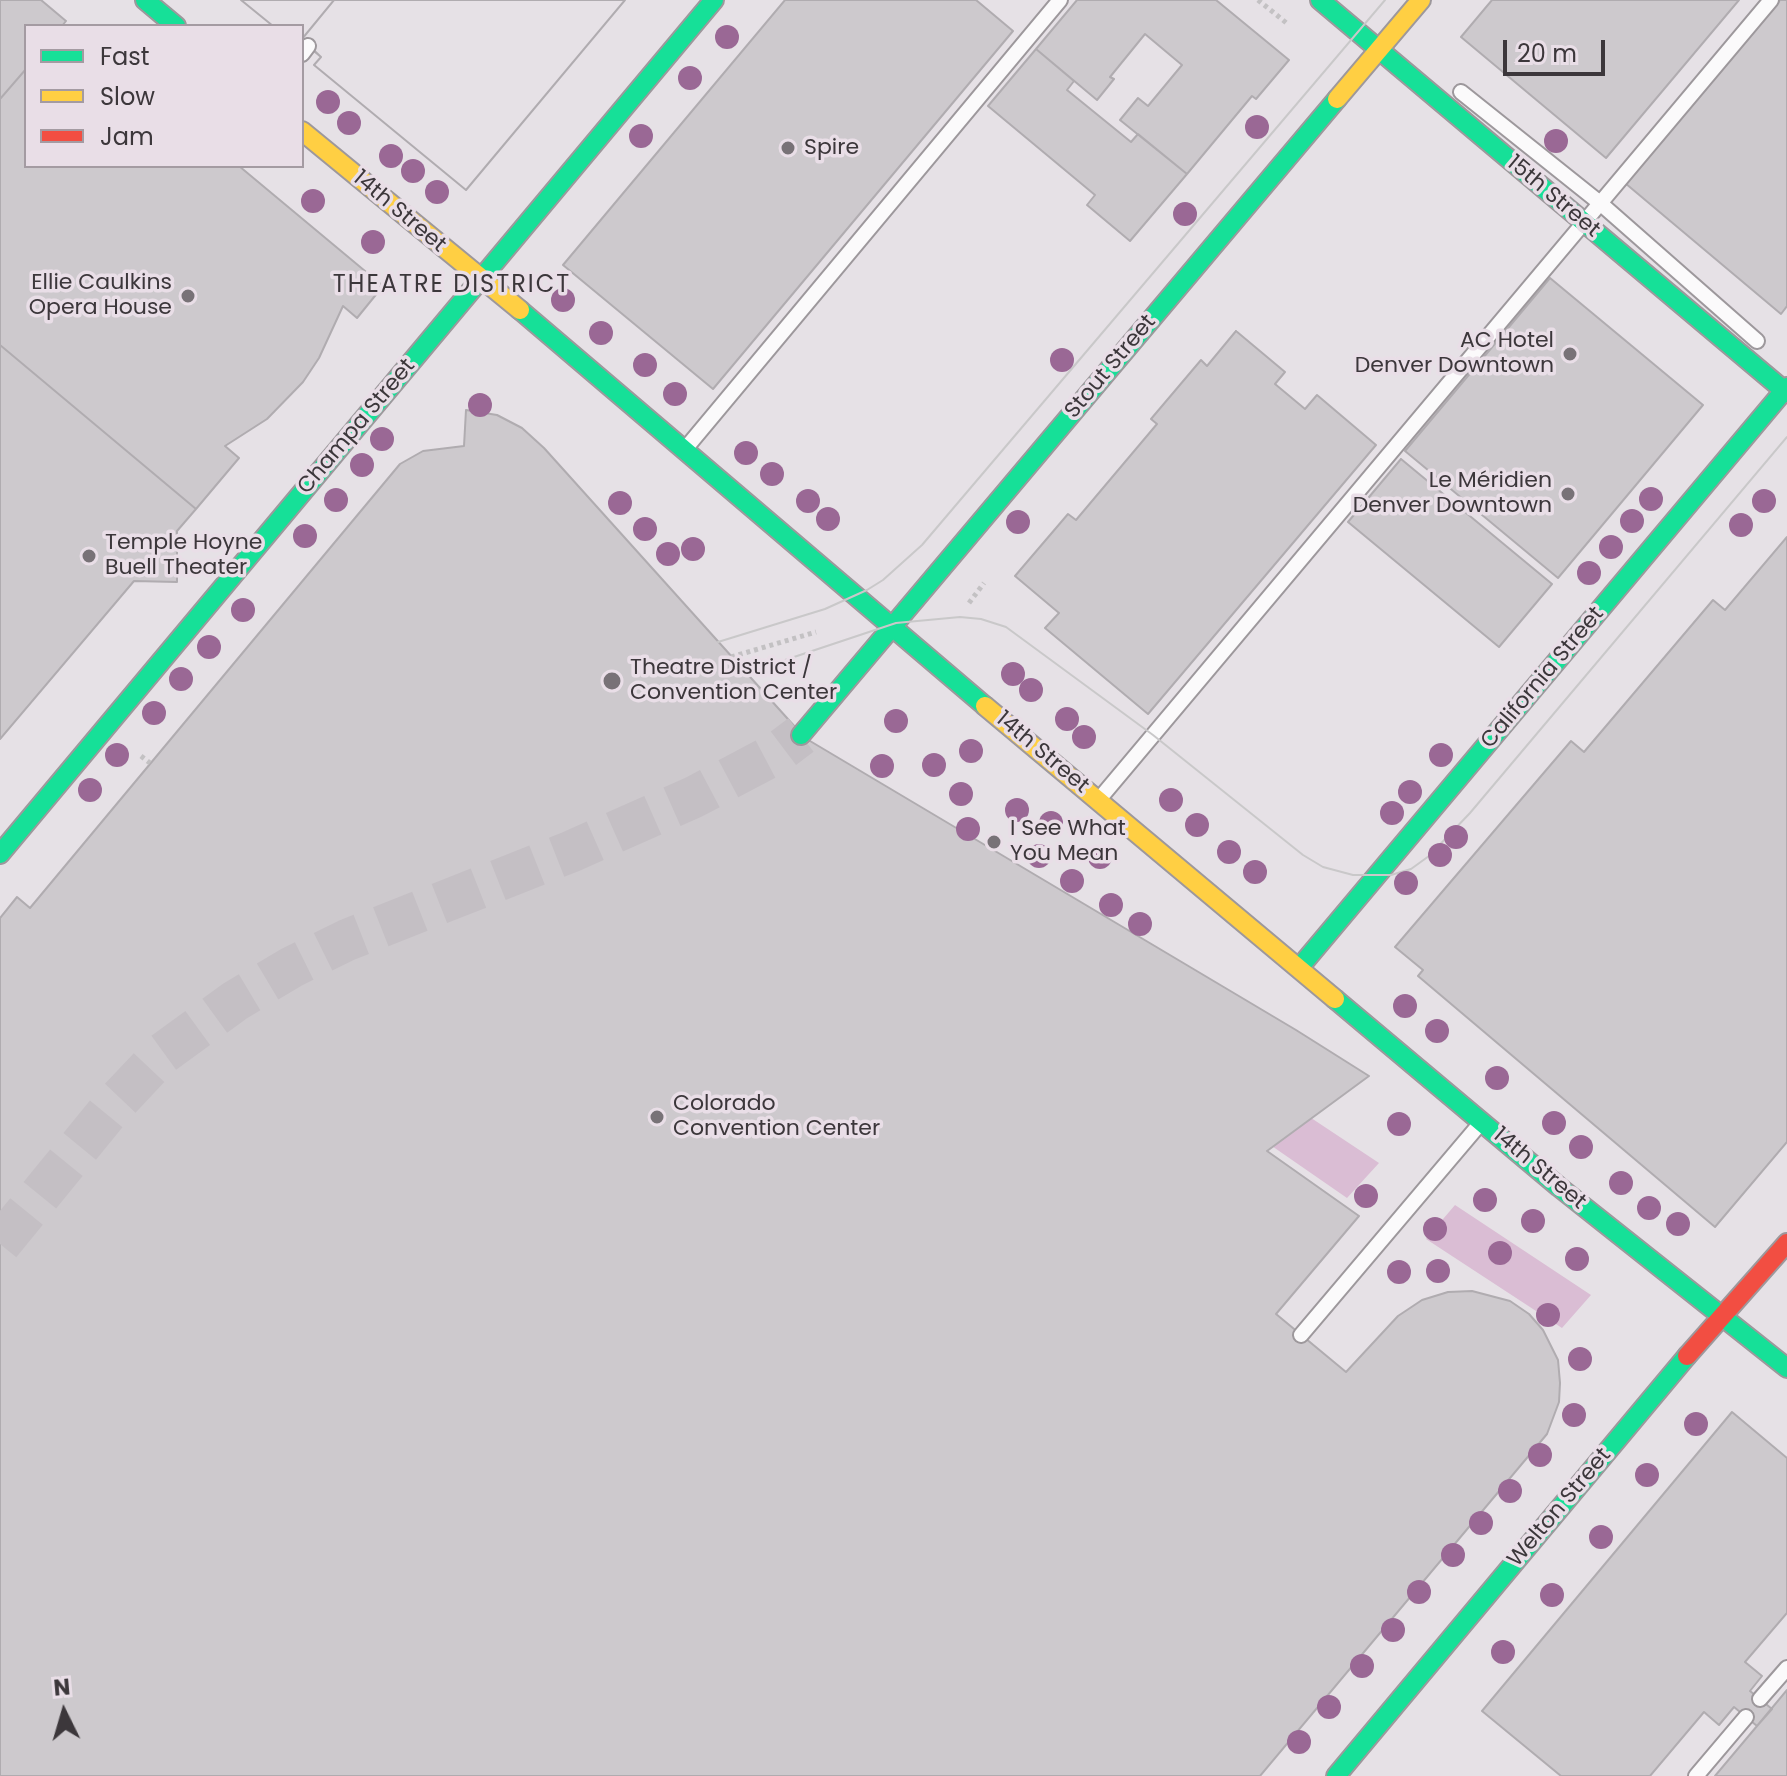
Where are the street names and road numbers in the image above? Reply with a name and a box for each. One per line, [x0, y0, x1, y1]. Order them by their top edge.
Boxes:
street label: 15th Street [1501, 150, 1605, 244]
street label: 14th Street [347, 165, 451, 259]
street label: Stout Street [1060, 310, 1162, 424]
street label: Champa Street [293, 354, 421, 500]
street label: California Street [1476, 602, 1610, 754]
street label: 14th Street [990, 706, 1094, 800]
street label: 14th Street [1487, 1122, 1591, 1216]
street label: Welton Street [1503, 1443, 1617, 1573]

